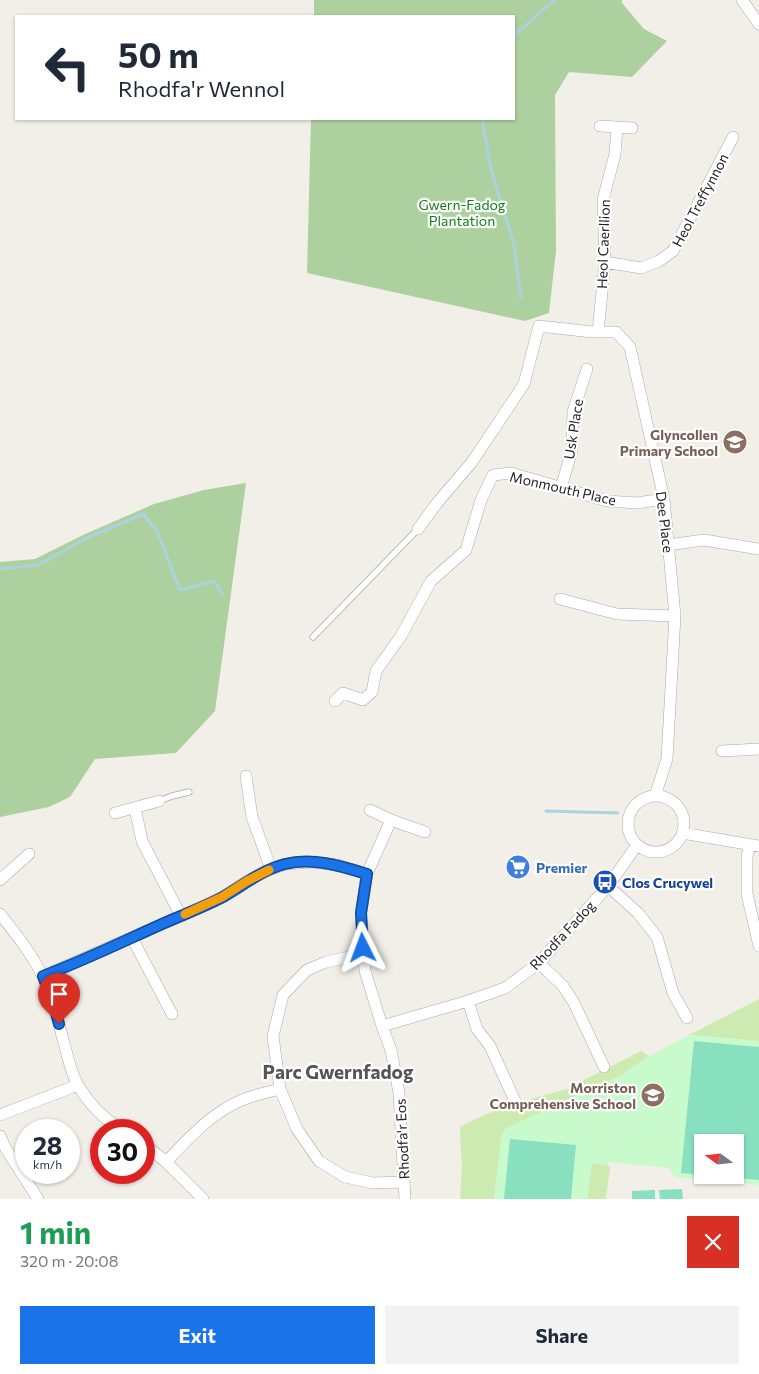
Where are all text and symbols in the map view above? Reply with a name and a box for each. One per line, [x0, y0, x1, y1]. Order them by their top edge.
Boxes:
text: 50 m [118, 32, 199, 75]
icon: left [35, 35, 100, 100]
text: Rhodfa'r Wennol [118, 75, 285, 102]
street label: Heol Treffynnon [668, 150, 732, 250]
park label: Gwern-Fadog Plantation [419, 196, 506, 229]
street label: Heol Caerllion [593, 199, 613, 289]
street label: Usk Place [560, 398, 586, 460]
place label: Glyncollen Primary School [620, 426, 718, 459]
school or university icon: Glyncollen Primary School [722, 429, 748, 455]
street label: Monmouth Place [508, 468, 618, 508]
street label: Dee Place [653, 490, 677, 554]
supermarket icon: Premier [505, 854, 531, 880]
place label: Premier [536, 859, 588, 876]
bus stop icon: Clos Crucywel [592, 869, 618, 895]
place label: Clos Crucywel [622, 874, 713, 891]
street label: Rhodfa Fadog [526, 897, 599, 973]
position arrow [336, 921, 388, 973]
pin [38, 973, 80, 1024]
icon: arrive [45, 980, 73, 1008]
district label: Parc Gwernfadog [263, 1060, 414, 1083]
place label: Morriston Comprehensive School [489, 1079, 636, 1112]
school or university icon: Morriston Comprehensive School [640, 1082, 666, 1108]
street label: Rhodfa'r Eos [391, 1098, 413, 1180]
speed limit sign: 30 [90, 1119, 155, 1184]
text: 28 [33, 1130, 62, 1160]
north arrow [694, 1134, 744, 1184]
map controls [694, 1134, 744, 1184]
text: km/h [33, 1157, 62, 1171]
text: 1 min [20, 1213, 91, 1250]
button: close [687, 1216, 739, 1268]
text: 320 m · 20:08 [20, 1251, 118, 1270]
button: Exit [20, 1306, 375, 1364]
button: Share [385, 1306, 739, 1364]

